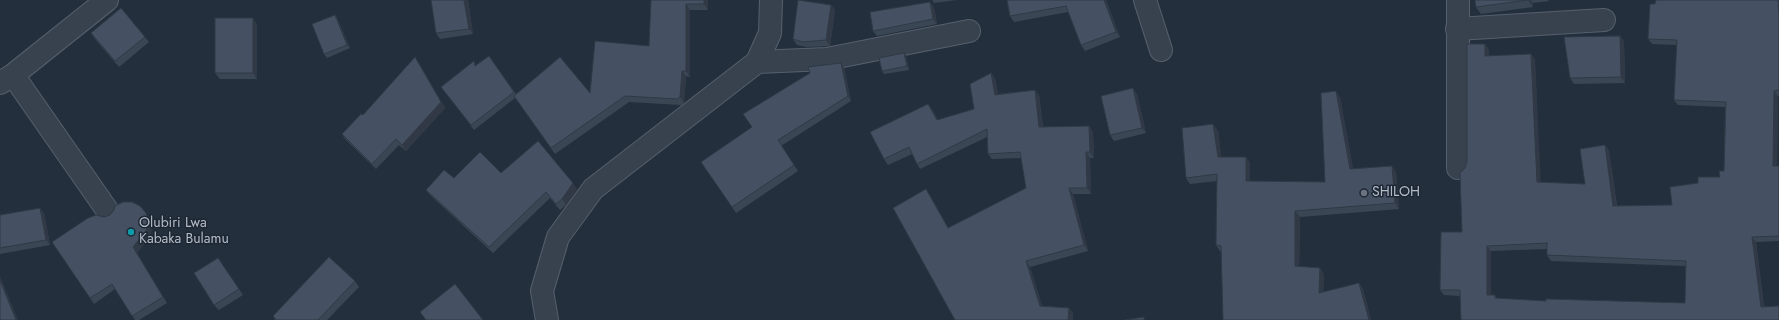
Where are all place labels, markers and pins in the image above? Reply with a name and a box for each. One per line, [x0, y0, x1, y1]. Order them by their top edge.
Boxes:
place label: SHILOH [1372, 185, 1420, 201]
marker: SHILOH [1359, 188, 1369, 198]
place label: Olubiri Lwa Kabaka Bulamu [139, 216, 229, 248]
marker: Olubiri Lwa Kabaka Bulamu [126, 227, 136, 237]

